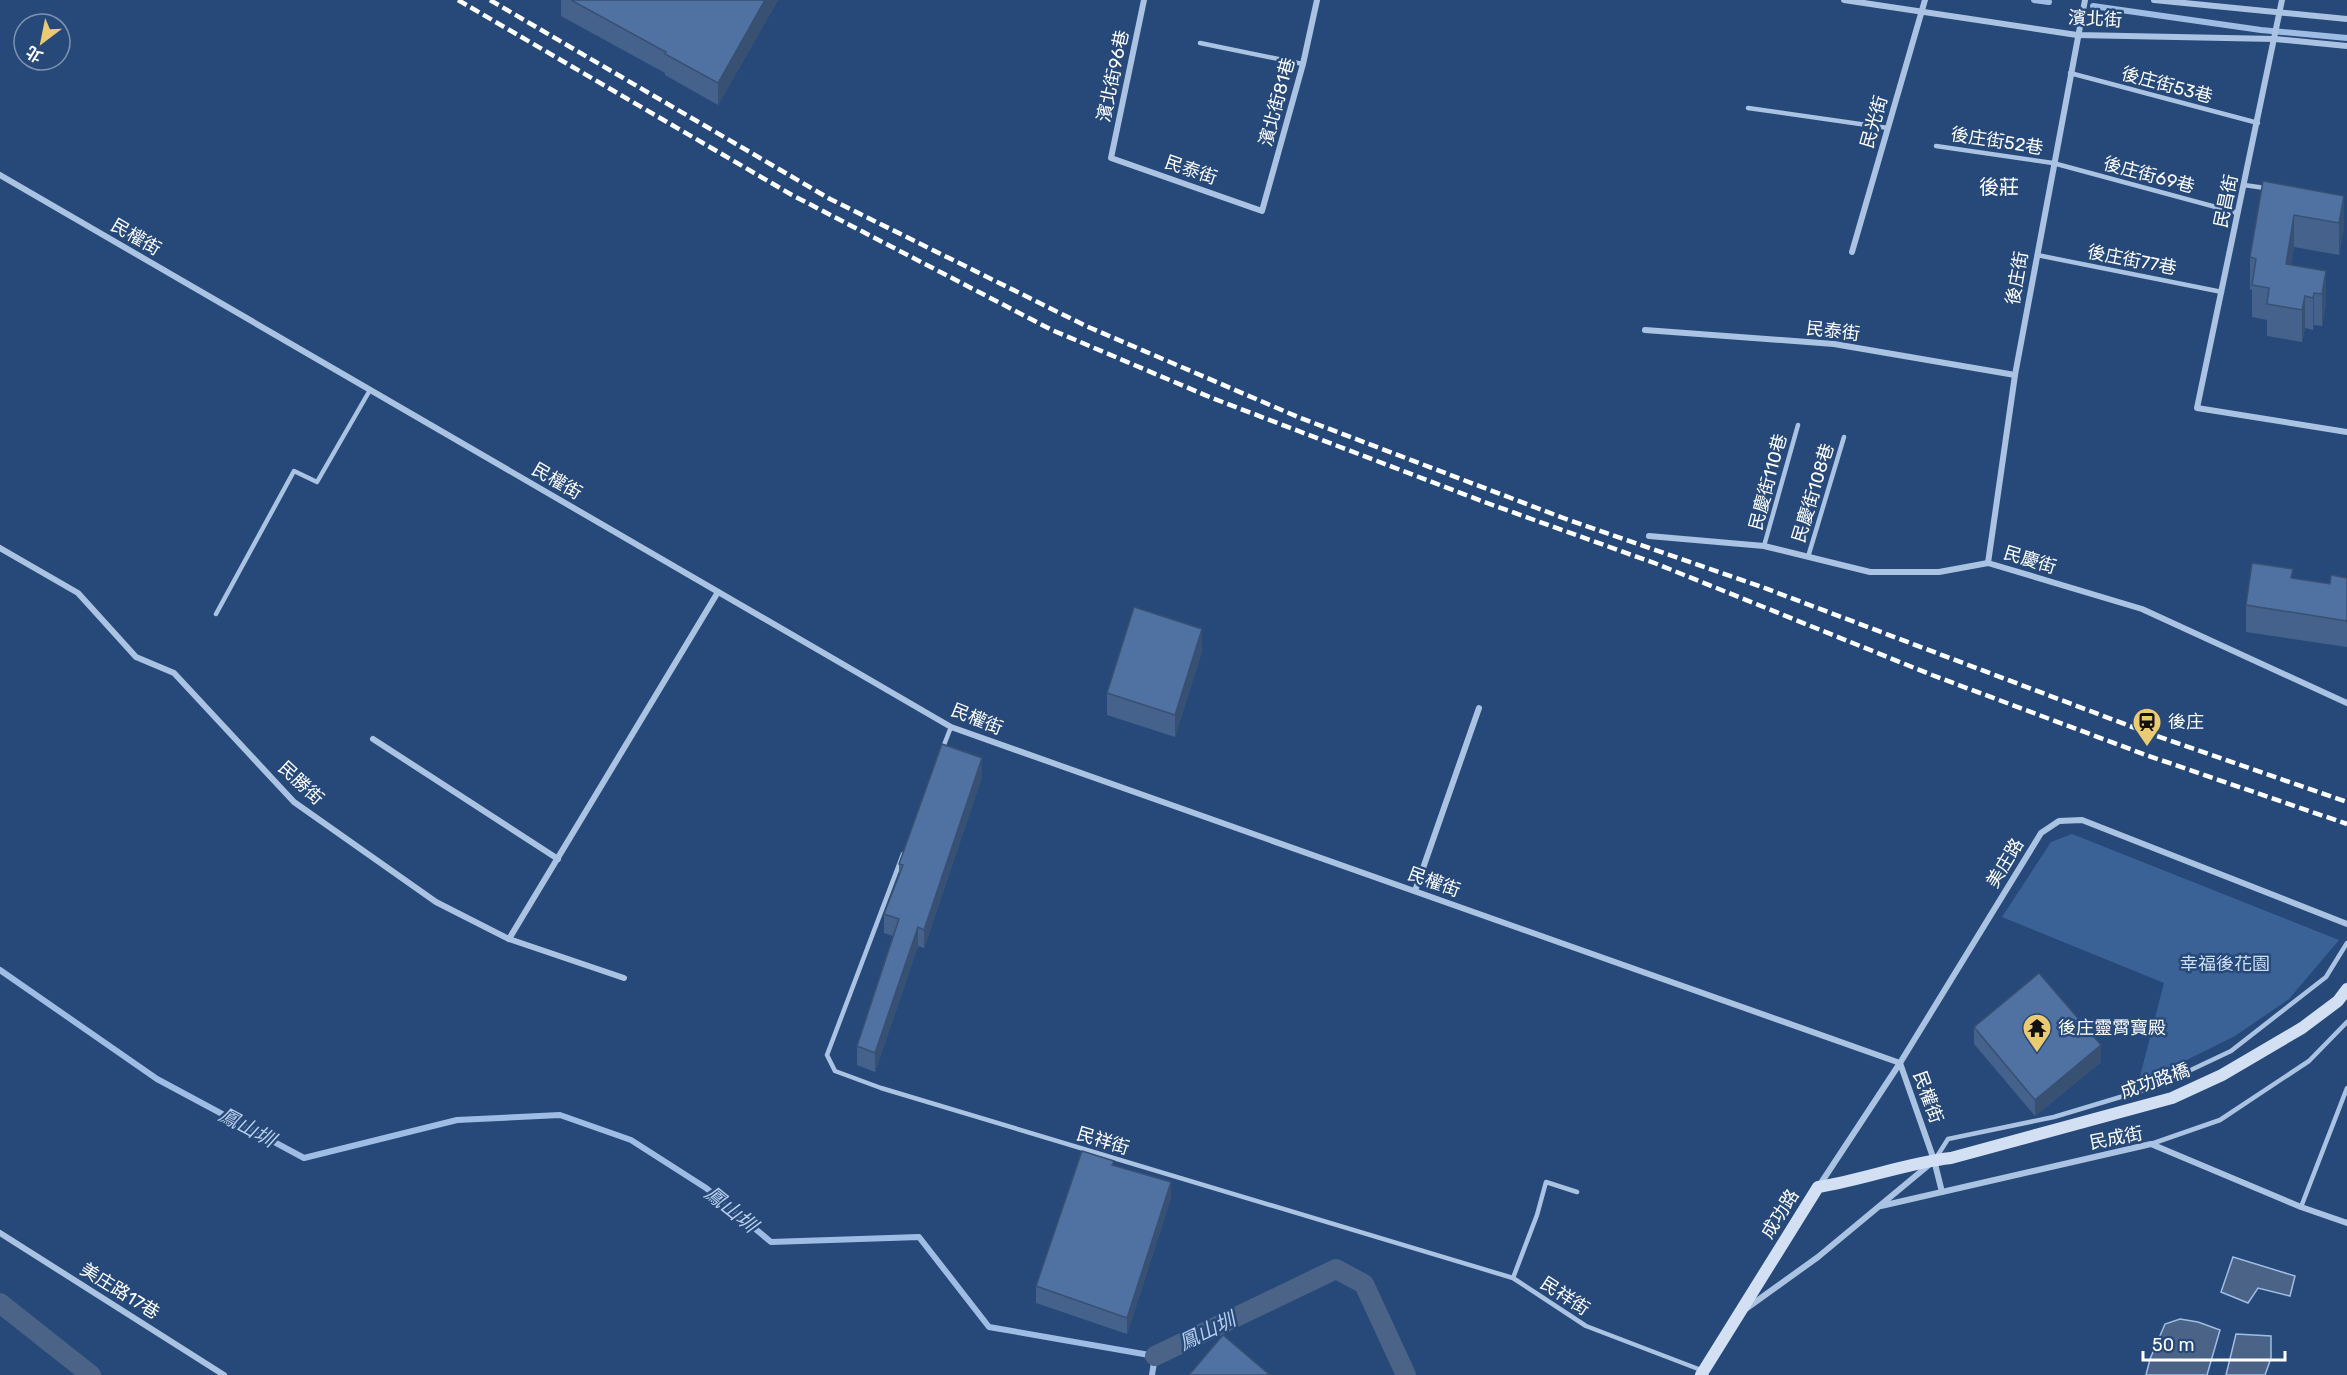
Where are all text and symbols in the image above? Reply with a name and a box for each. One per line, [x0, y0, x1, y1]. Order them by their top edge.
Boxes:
street label: 濱北街 [2067, 7, 2123, 31]
north arrow [12, 12, 72, 72]
street label: 濱北街96巷 [1093, 28, 1133, 124]
text: 北 [22, 42, 46, 67]
street label: 濱北街81巷 [1255, 55, 1299, 149]
street label: 後庄街53巷 [2119, 62, 2215, 108]
street label: 民光街 [1856, 93, 1892, 151]
street label: 後庄街52巷 [1949, 123, 2045, 159]
street label: 民泰街 [1162, 151, 1220, 189]
street label: 後庄街69巷 [2101, 152, 2197, 198]
street label: 民昌街 [2210, 172, 2242, 230]
district label: 後莊 [1979, 175, 2019, 199]
street label: 民權街 [107, 214, 165, 260]
street label: 後庄街77巷 [2085, 241, 2179, 279]
street label: 後庄街 [2001, 250, 2033, 306]
street label: 民泰街 [1805, 317, 1861, 345]
street label: 民慶街110巷 [1745, 431, 1791, 533]
street label: 民慶街108巷 [1787, 441, 1839, 545]
street label: 民權街 [528, 458, 586, 504]
street label: 民慶街 [2001, 542, 2059, 578]
street label: 民權街 [948, 699, 1006, 739]
station icon: 後庄 [2131, 706, 2163, 748]
place label: 後庄 [2168, 711, 2204, 733]
street label: 民勝街 [274, 757, 328, 809]
street label: 美庄路 [1982, 834, 2028, 892]
street label: 民權街 [1405, 862, 1463, 902]
park label: 幸福後花園 [2180, 953, 2270, 975]
temple icon: 後庄靈霄寶殿 [2021, 1012, 2053, 1054]
place label: 後庄靈霄寶殿 [2058, 1017, 2166, 1039]
street label: 成功路橋 [2117, 1059, 2193, 1103]
street label: 民權街 [1908, 1068, 1948, 1126]
water label: 鳳山圳 [215, 1102, 282, 1153]
street label: 民成街 [2087, 1122, 2145, 1154]
street label: 民祥街 [1074, 1123, 1132, 1159]
water label: 鳳山圳 [700, 1181, 764, 1239]
street label: 成功路 [1756, 1185, 1804, 1243]
street label: 美庄路17巷 [76, 1258, 164, 1324]
street label: 民祥街 [1536, 1272, 1594, 1320]
water label: 鳳山圳 [1175, 1306, 1242, 1355]
scale bar [2143, 1324, 2286, 1362]
text: 50 m [2152, 1334, 2195, 1356]

